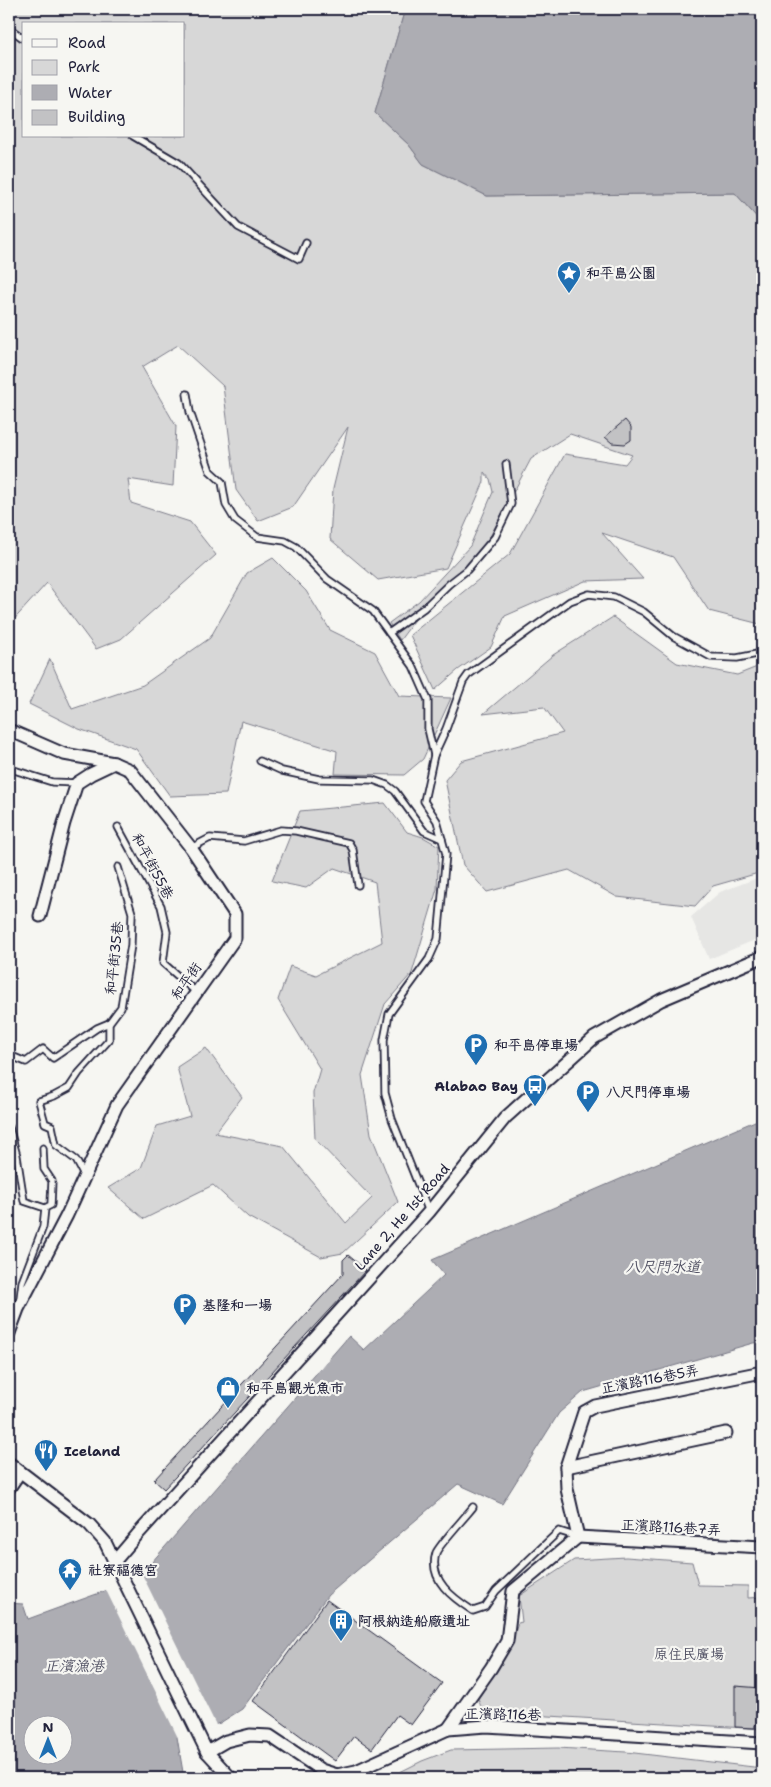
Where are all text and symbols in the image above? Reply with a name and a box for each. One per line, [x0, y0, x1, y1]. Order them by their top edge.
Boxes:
legend [22, 22, 185, 138]
text: Road [68, 33, 106, 53]
text: Park [68, 57, 100, 77]
text: Water [68, 83, 112, 103]
text: Building [68, 107, 125, 127]
place icon: 和平島公園 [556, 260, 582, 294]
place label: 和平島公園 [586, 264, 656, 282]
street label: 和平街55巷 [128, 830, 178, 903]
street label: 和平街35巷 [101, 919, 127, 996]
street label: 和平街 [167, 959, 205, 1003]
parking icon: 和平島停車場 [463, 1032, 489, 1066]
place label: 和平島停車場 [494, 1036, 578, 1054]
bus stop icon: Alabao Bay [522, 1073, 548, 1107]
place label: Alabao Bay [434, 1077, 518, 1095]
parking icon: 八尺門停車場 [575, 1079, 601, 1113]
place label: 八尺門停車場 [606, 1083, 690, 1101]
street label: Lane 2, He 1st Road [351, 1160, 453, 1274]
water label: 八尺門水道 [625, 1257, 702, 1277]
parking icon: 基隆和一場 [172, 1292, 198, 1326]
place label: 基隆和一場 [202, 1296, 272, 1314]
street label: 正濱路116巷5弄 [600, 1361, 700, 1397]
shop icon: 和平島觀光魚市 [215, 1375, 241, 1409]
place label: 和平島觀光魚市 [246, 1379, 344, 1397]
restaurant icon: Iceland [33, 1438, 59, 1472]
place label: Iceland [64, 1442, 121, 1460]
street label: 正濱路116巷7弄 [620, 1515, 722, 1539]
temple icon: 社寮福德宮 [57, 1557, 83, 1591]
place label: 社寮福德宮 [88, 1561, 158, 1579]
building icon: 阿根納造船廠遺址 [328, 1608, 354, 1642]
place label: 阿根納造船廠遺址 [358, 1612, 470, 1630]
park label: 原住民廣場 [654, 1645, 724, 1663]
water label: 正濱漁港 [44, 1656, 106, 1676]
street label: 正濱路116巷 [465, 1704, 542, 1724]
north arrow [22, 1714, 72, 1764]
text: N [42, 1718, 54, 1736]

